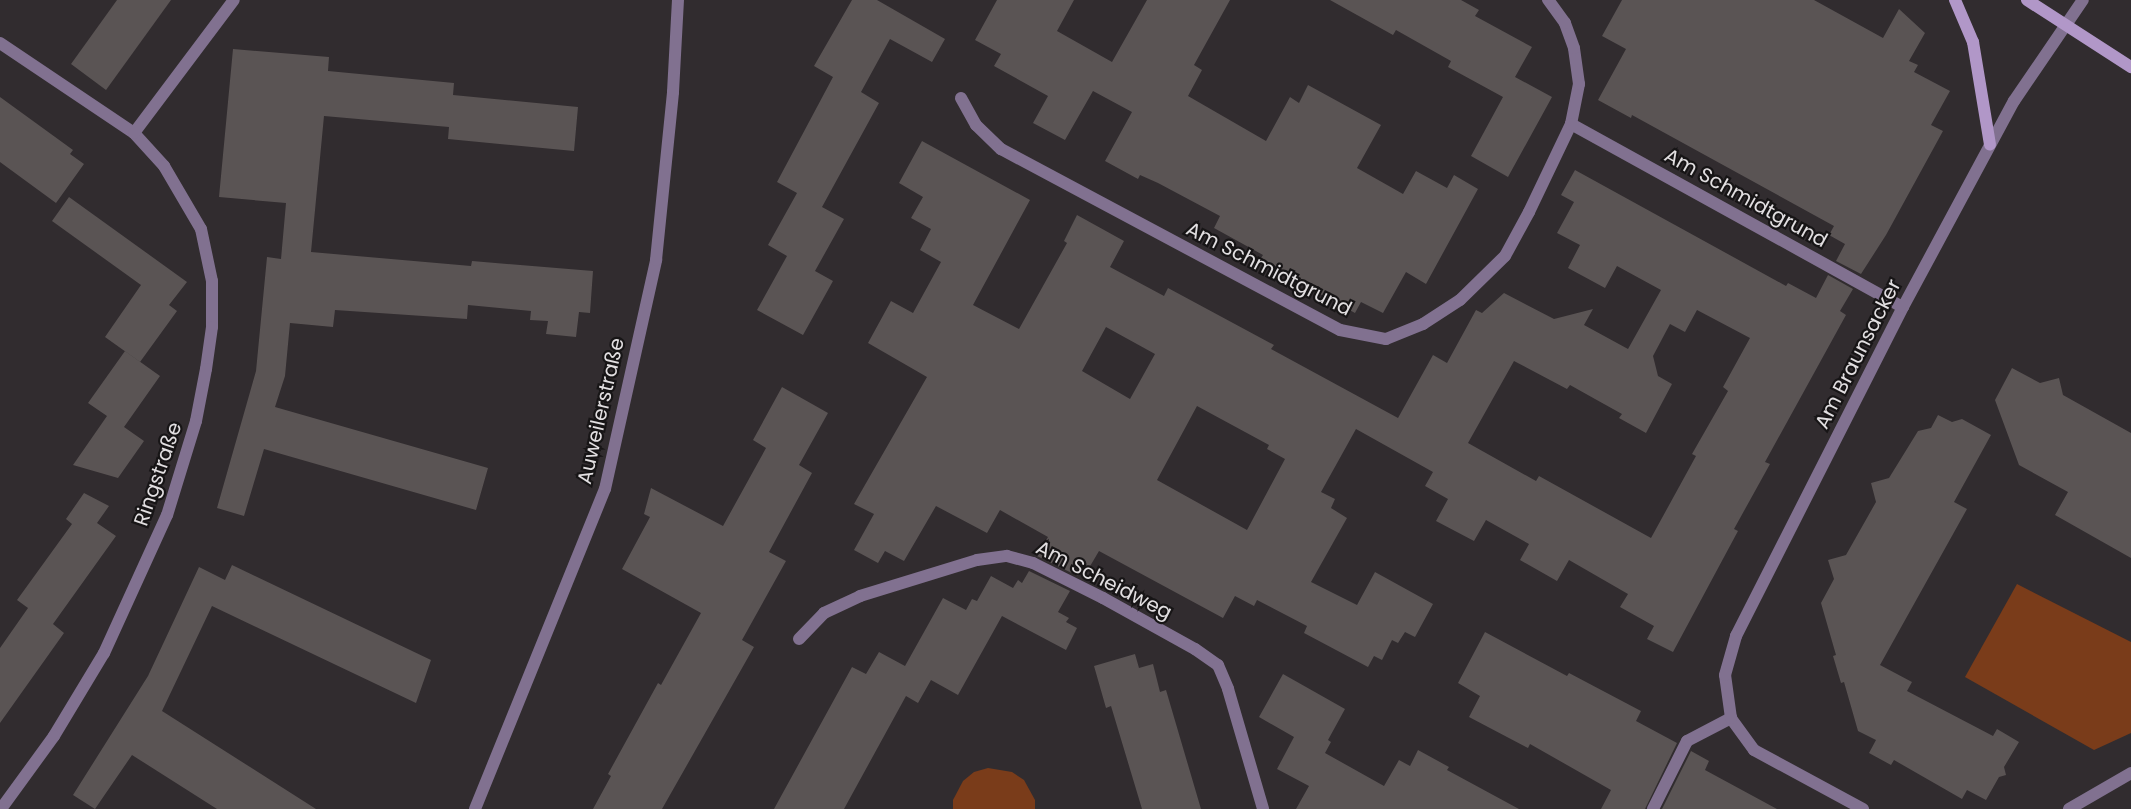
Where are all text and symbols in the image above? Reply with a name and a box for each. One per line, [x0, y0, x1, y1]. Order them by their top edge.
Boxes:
street label: Am Schmidtgrund [1660, 143, 1832, 253]
street label: Am Schmidtgrund [1182, 217, 1356, 321]
street label: Am Braunsacker [1810, 275, 1906, 433]
street label: Auweilerstraße [572, 335, 630, 487]
street label: Ringstraße [129, 419, 187, 529]
street label: Am Scheidweg [1032, 535, 1176, 625]

